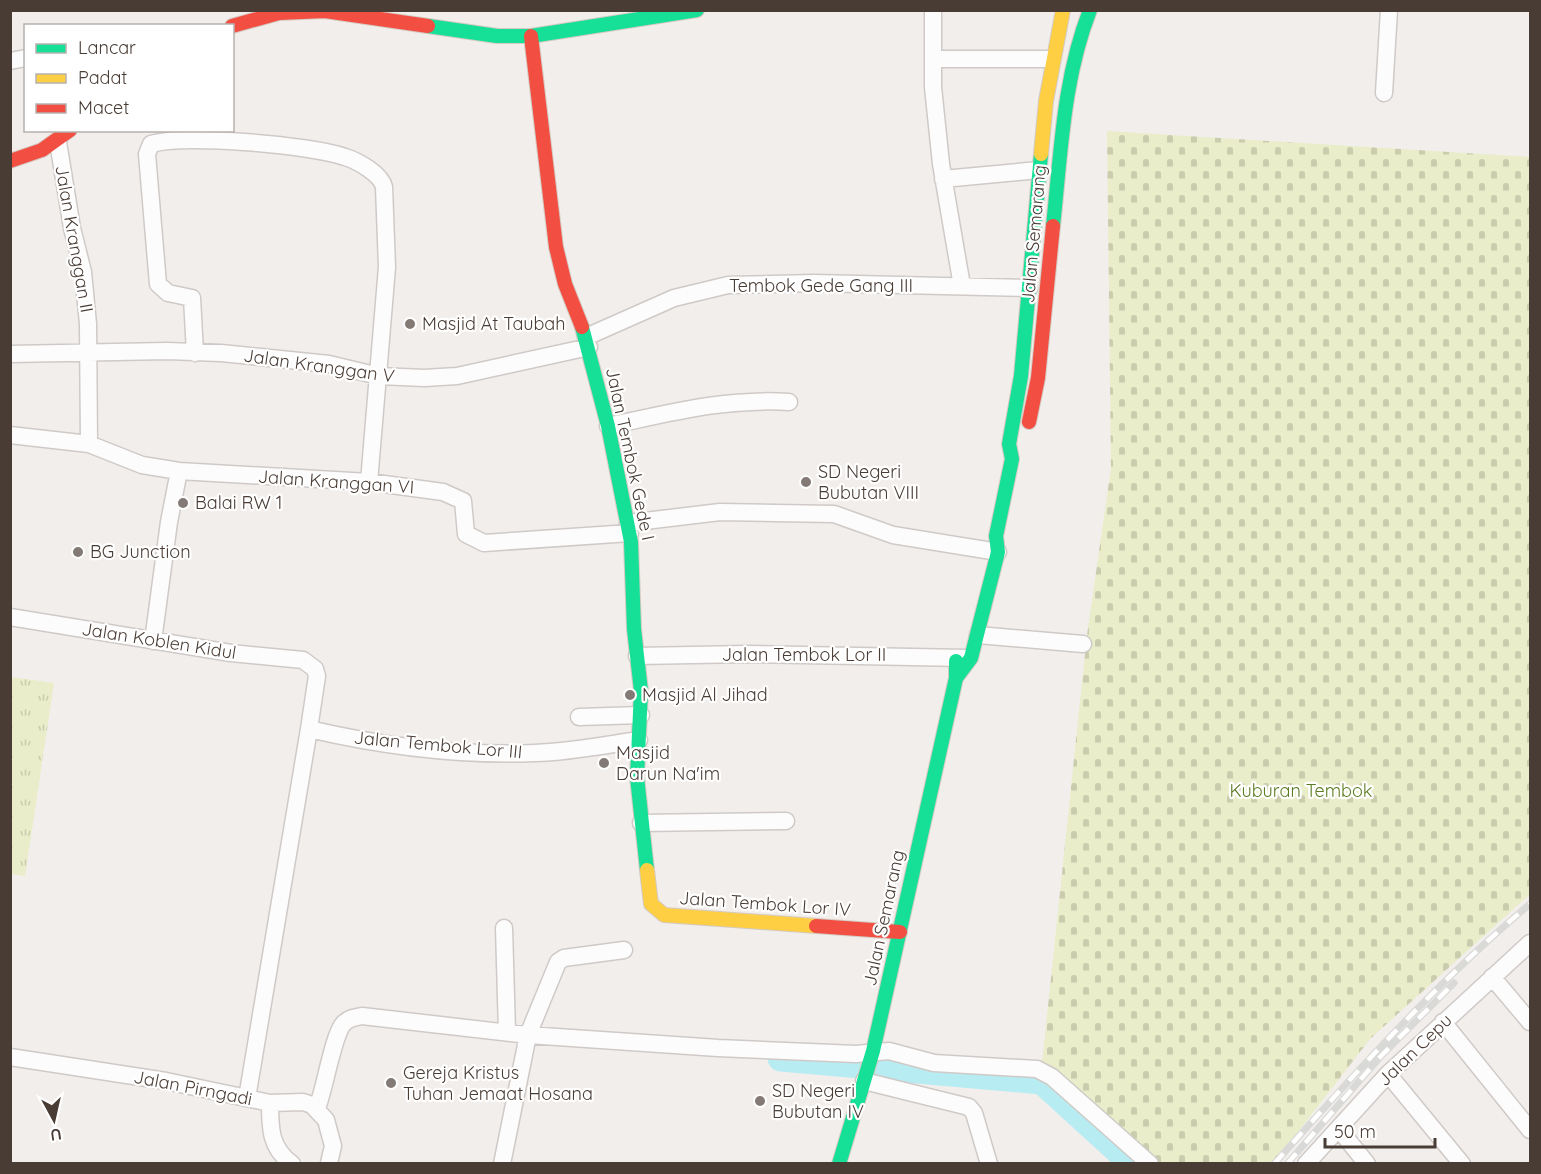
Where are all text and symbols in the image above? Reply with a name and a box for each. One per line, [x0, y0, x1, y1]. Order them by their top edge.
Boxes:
legend [24, 24, 234, 132]
text: Lancar [78, 36, 136, 59]
text: Padat [78, 66, 127, 89]
text: Macet [78, 96, 129, 119]
street label: Jalan Kranggan II [50, 163, 99, 314]
street label: Jalan Semarang [1016, 164, 1051, 304]
street label: Tembok Gede Gang III [729, 274, 913, 297]
place label: Masjid At Taubah [422, 312, 565, 335]
marker: Masjid At Taubah [403, 317, 417, 331]
street label: Jalan Kranggan V [242, 344, 396, 387]
street label: Jalan Tembok Gede I [601, 365, 660, 543]
place label: SD Negeri Bubutan VIII [818, 460, 919, 504]
street label: Jalan Kranggan VI [257, 465, 415, 498]
marker: SD Negeri Bubutan VIII [799, 475, 813, 489]
place label: Balai RW 1 [195, 491, 282, 514]
marker: Balai RW 1 [176, 496, 190, 510]
place label: BG Junction [90, 540, 191, 563]
marker: BG Junction [71, 545, 85, 559]
street label: Jalan Koblen Kidul [80, 617, 238, 664]
street label: Jalan Tembok Lor II [722, 643, 886, 666]
place label: Masjid Al Jihad [642, 683, 768, 706]
marker: Masjid Al Jihad [623, 688, 637, 702]
street label: Jalan Tembok Lor III [353, 726, 523, 763]
place label: Masjid Darun Na'im [616, 741, 720, 785]
marker: Masjid Darun Na'im [597, 756, 611, 770]
park label: Kuburan Tembok [1230, 779, 1372, 802]
street label: Jalan Semarang [858, 848, 909, 988]
street label: Jalan Tembok Lor IV [678, 886, 852, 921]
street label: Jalan Cepu [1373, 1008, 1457, 1091]
place label: Gereja Kristus Tuhan Jemaat Hosana [403, 1061, 593, 1105]
street label: Jalan Pirngadi [132, 1065, 254, 1110]
marker: Gereja Kristus Tuhan Jemaat Hosana [384, 1076, 398, 1090]
place label: SD Negeri Bubutan IV [772, 1079, 864, 1123]
north arrow [24, 1090, 84, 1150]
marker: SD Negeri Bubutan IV [753, 1094, 767, 1108]
scale bar [1325, 1111, 1434, 1149]
text: 50 m [1334, 1120, 1376, 1143]
text: U [49, 1124, 63, 1146]

